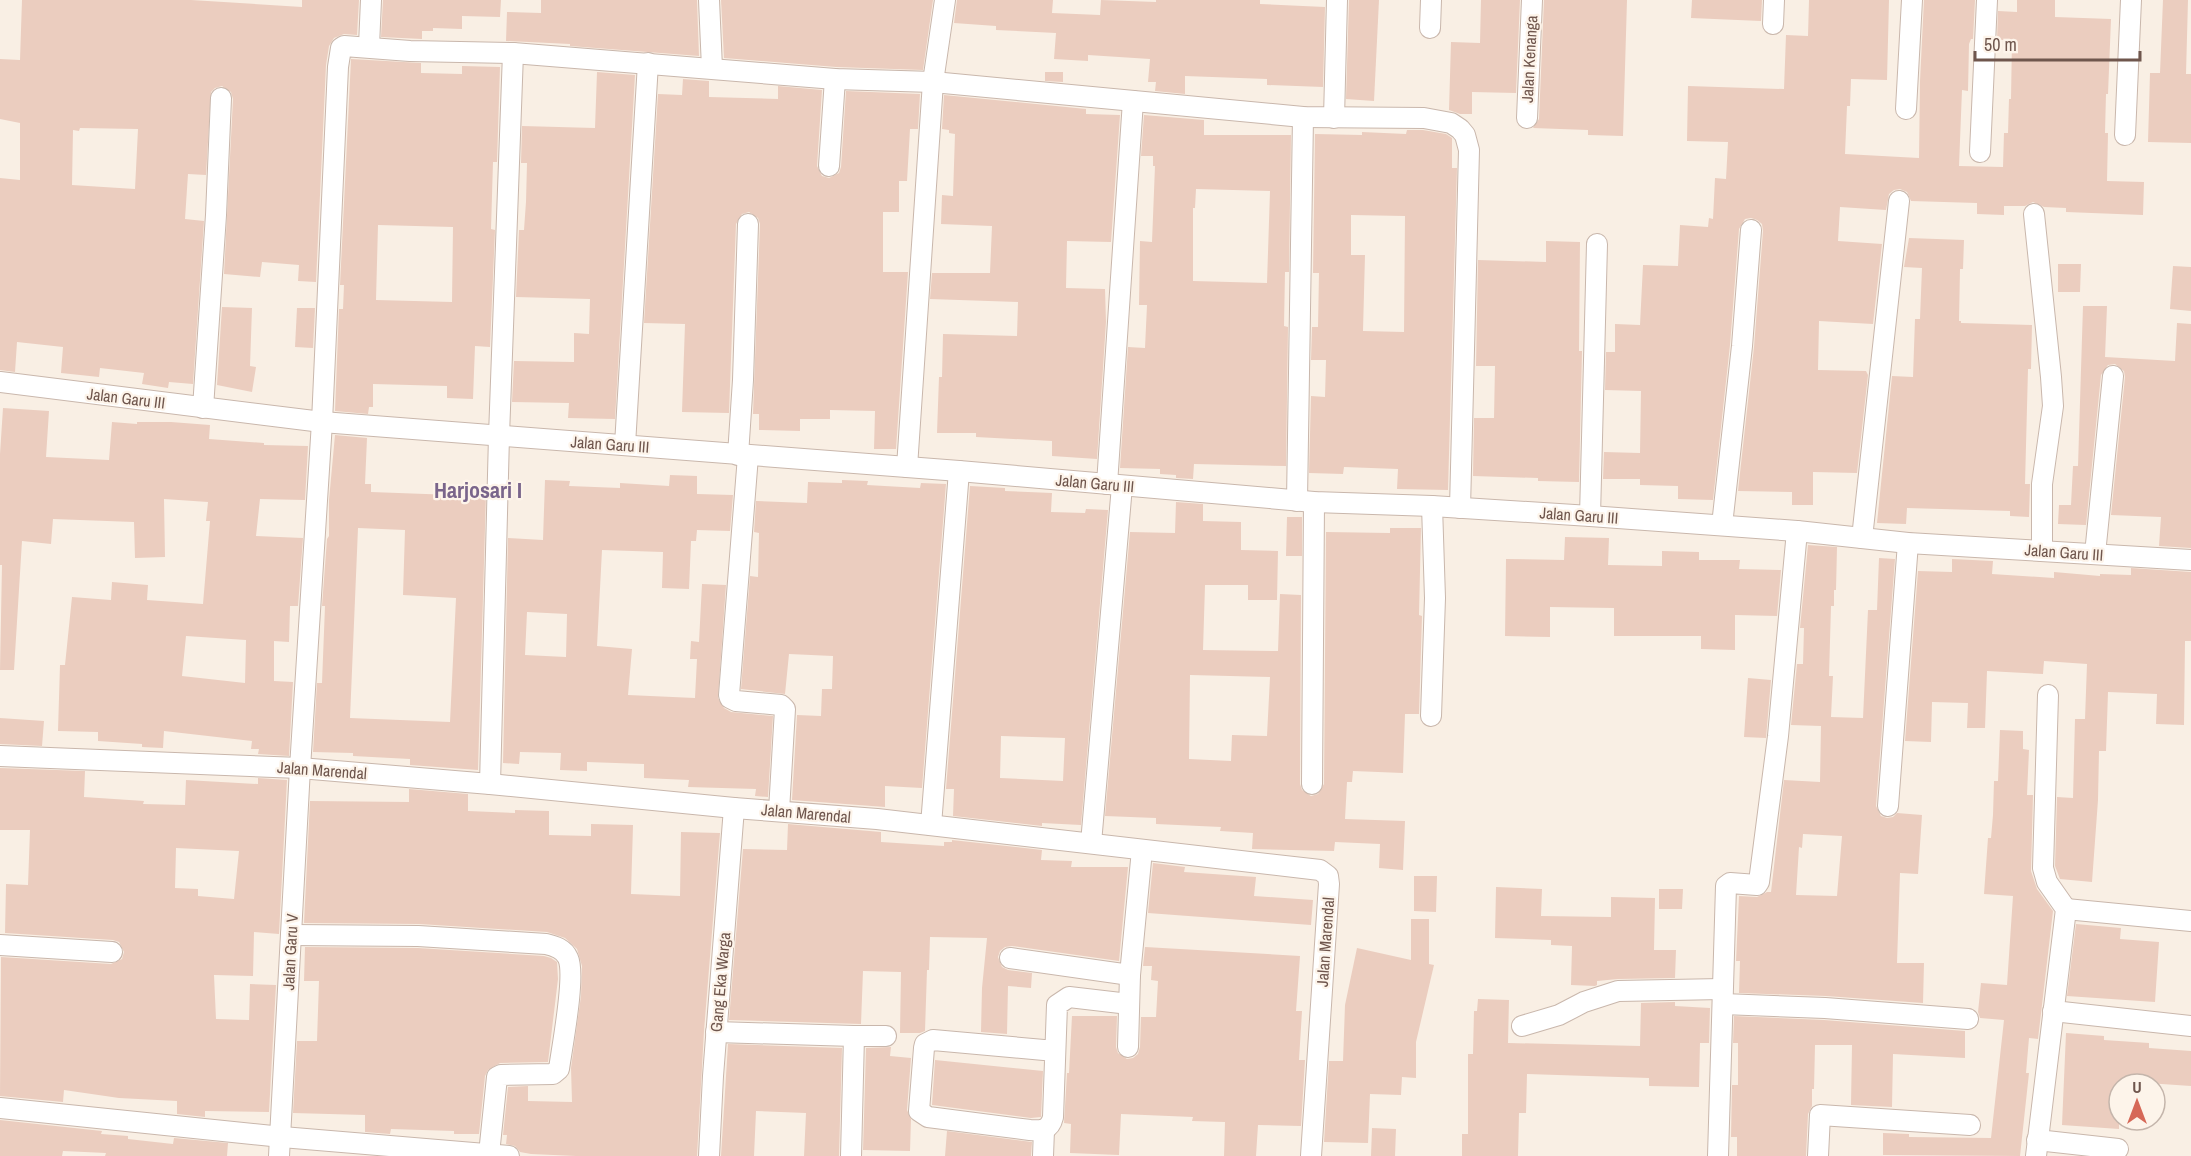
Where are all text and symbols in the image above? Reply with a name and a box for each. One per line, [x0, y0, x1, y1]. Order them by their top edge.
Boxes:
street label: Jalan Kenanga [1516, 14, 1542, 103]
scale bar [1975, 24, 2140, 62]
text: 50 m [1984, 32, 2017, 57]
street label: Jalan Garu III [86, 382, 166, 414]
street label: Jalan Garu III [570, 430, 650, 458]
street label: Jalan Garu III [1055, 469, 1135, 497]
district label: Harjosari I [434, 475, 522, 505]
street label: Jalan Garu III [1539, 501, 1619, 529]
street label: Jalan Garu III [2024, 538, 2104, 566]
street label: Jalan Marendal [276, 756, 368, 784]
street label: Jalan Marendal [760, 798, 852, 828]
street label: Jalan Marendal [1311, 896, 1339, 988]
street label: Jalan Garu V [277, 913, 303, 991]
street label: Gang Eka Warga [705, 930, 735, 1033]
north arrow [2107, 1072, 2167, 1132]
text: U [2132, 1076, 2142, 1098]

